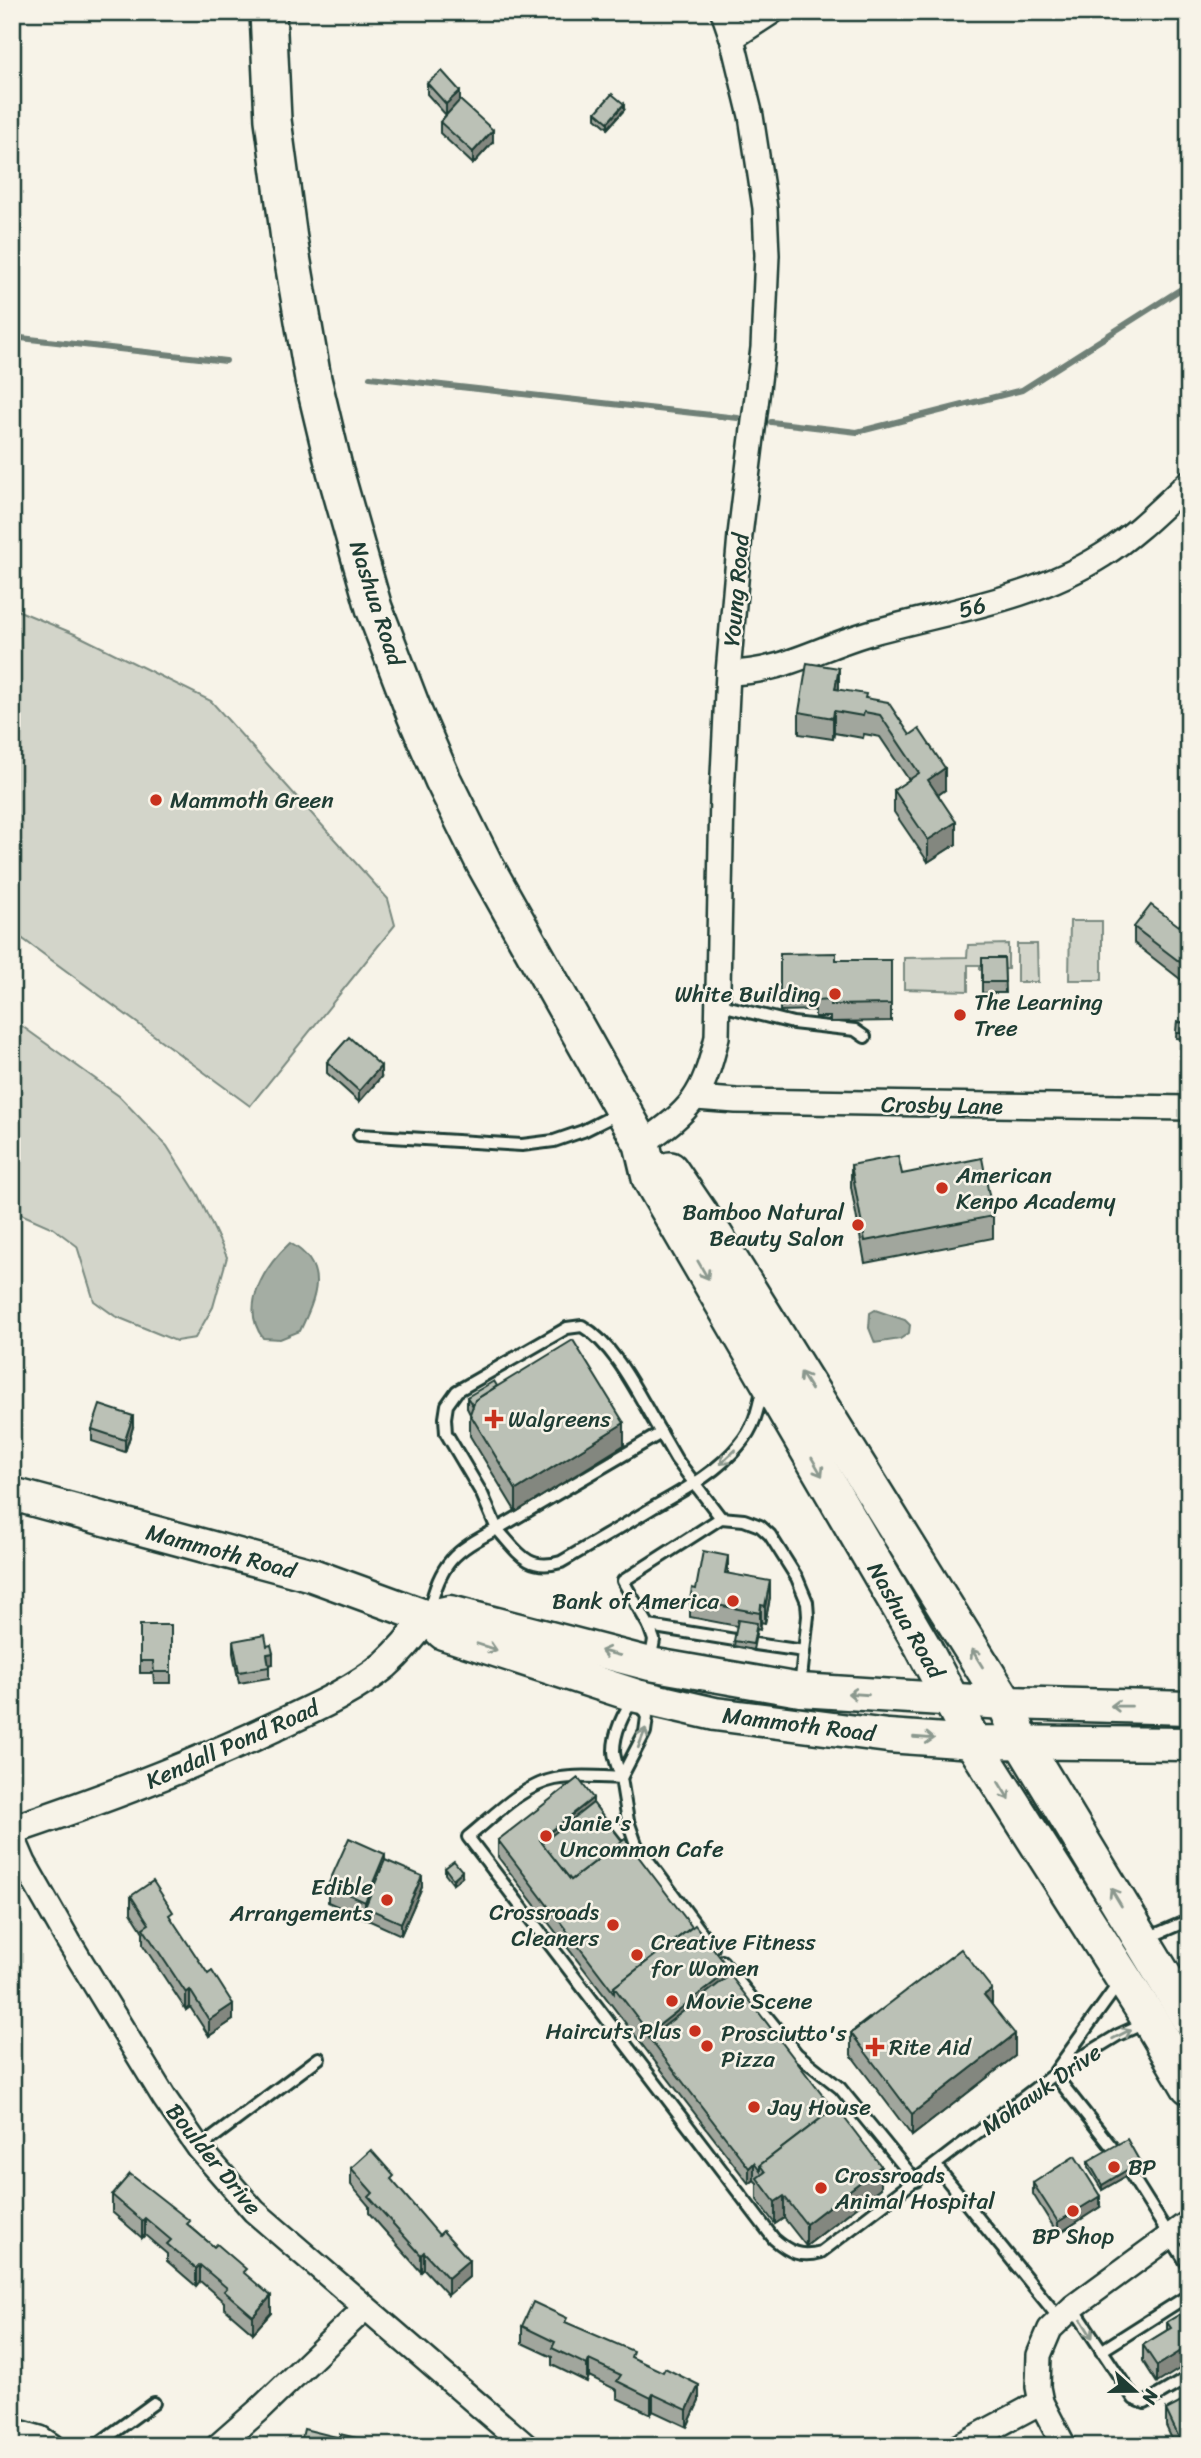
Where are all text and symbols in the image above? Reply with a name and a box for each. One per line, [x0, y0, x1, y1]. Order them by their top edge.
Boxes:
street label: Young Road [711, 530, 762, 648]
street label: Nashua Road [337, 535, 417, 673]
street label: 56 [954, 584, 990, 631]
place label: Mammoth Green [170, 780, 334, 821]
marker: Mammoth Green [148, 792, 164, 808]
place label: White Building [675, 974, 821, 1015]
place label: The Learning Tree [974, 982, 1103, 1049]
marker: White Building [827, 986, 843, 1002]
marker: The Learning Tree [952, 1007, 968, 1023]
street label: Crosby Lane [881, 1084, 1003, 1127]
place label: American Kenpo Academy [955, 1155, 1116, 1222]
marker: American Kenpo Academy [934, 1180, 950, 1196]
place label: Bamboo Natural Beauty Salon [682, 1192, 844, 1259]
marker: Bamboo Natural Beauty Salon [850, 1217, 866, 1233]
one-way arrow [696, 1260, 710, 1280]
one-way arrow [798, 1372, 812, 1392]
place label: Walgreens [508, 1399, 611, 1440]
marker: Walgreens [486, 1411, 502, 1427]
one-way arrow [720, 1448, 737, 1465]
one-way arrow [810, 1457, 824, 1477]
street label: Mammoth Road [141, 1512, 302, 1592]
street label: Nashua Road [855, 1554, 957, 1688]
place label: Bank of America [552, 1581, 719, 1622]
marker: Bank of America [725, 1593, 741, 1609]
one-way arrow [476, 1642, 498, 1655]
one-way arrow [599, 1646, 621, 1659]
one-way arrow [970, 1649, 985, 1668]
street label: Kendall Pond Road [139, 1687, 327, 1801]
one-way arrow [847, 1687, 870, 1700]
street label: Mammoth Road [720, 1695, 880, 1754]
one-way arrow [1109, 1699, 1132, 1713]
one-way arrow [636, 1727, 649, 1749]
one-way arrow [912, 1732, 935, 1745]
one-way arrow [998, 1781, 1012, 1801]
place label: Janie's Uncommon Cafe [559, 1803, 724, 1870]
marker: Janie's Uncommon Cafe [538, 1828, 554, 1844]
place label: Edible Arrangements [229, 1867, 373, 1934]
one-way arrow [1109, 1887, 1123, 1907]
marker: Edible Arrangements [379, 1892, 395, 1908]
place label: Crossroads Cleaners [489, 1892, 600, 1959]
marker: Crossroads Cleaners [605, 1917, 621, 1933]
place label: Creative Fitness for Women [651, 1922, 816, 1989]
marker: Creative Fitness for Women [629, 1947, 645, 1963]
place label: Movie Scene [686, 1981, 813, 2022]
marker: Movie Scene [664, 1993, 680, 2009]
place label: Haircuts Plus [545, 2011, 682, 2052]
place label: Prosciutto's Pizza [721, 2013, 847, 2080]
marker: Haircuts Plus [687, 2023, 703, 2039]
one-way arrow [1112, 2026, 1132, 2040]
place label: Rite Aid [889, 2027, 973, 2068]
street label: Mohawk Drive [972, 2032, 1111, 2146]
marker: Prosciutto's Pizza [699, 2038, 715, 2054]
marker: Rite Aid [867, 2039, 883, 2055]
place label: Jay House [767, 2087, 871, 2128]
street label: Boulder Drive [155, 2094, 272, 2225]
marker: Jay House [746, 2099, 762, 2115]
place label: BP [1128, 2147, 1157, 2188]
place label: Crossroads Animal Hospital [834, 2155, 995, 2222]
marker: BP [1106, 2159, 1122, 2175]
marker: Crossroads Animal Hospital [813, 2180, 829, 2196]
marker: BP Shop [1065, 2203, 1081, 2219]
place label: BP Shop [1032, 2216, 1114, 2257]
one-way arrow [1080, 2318, 1094, 2338]
north arrow [1100, 2356, 1170, 2426]
text: N [1132, 2384, 1169, 2410]

